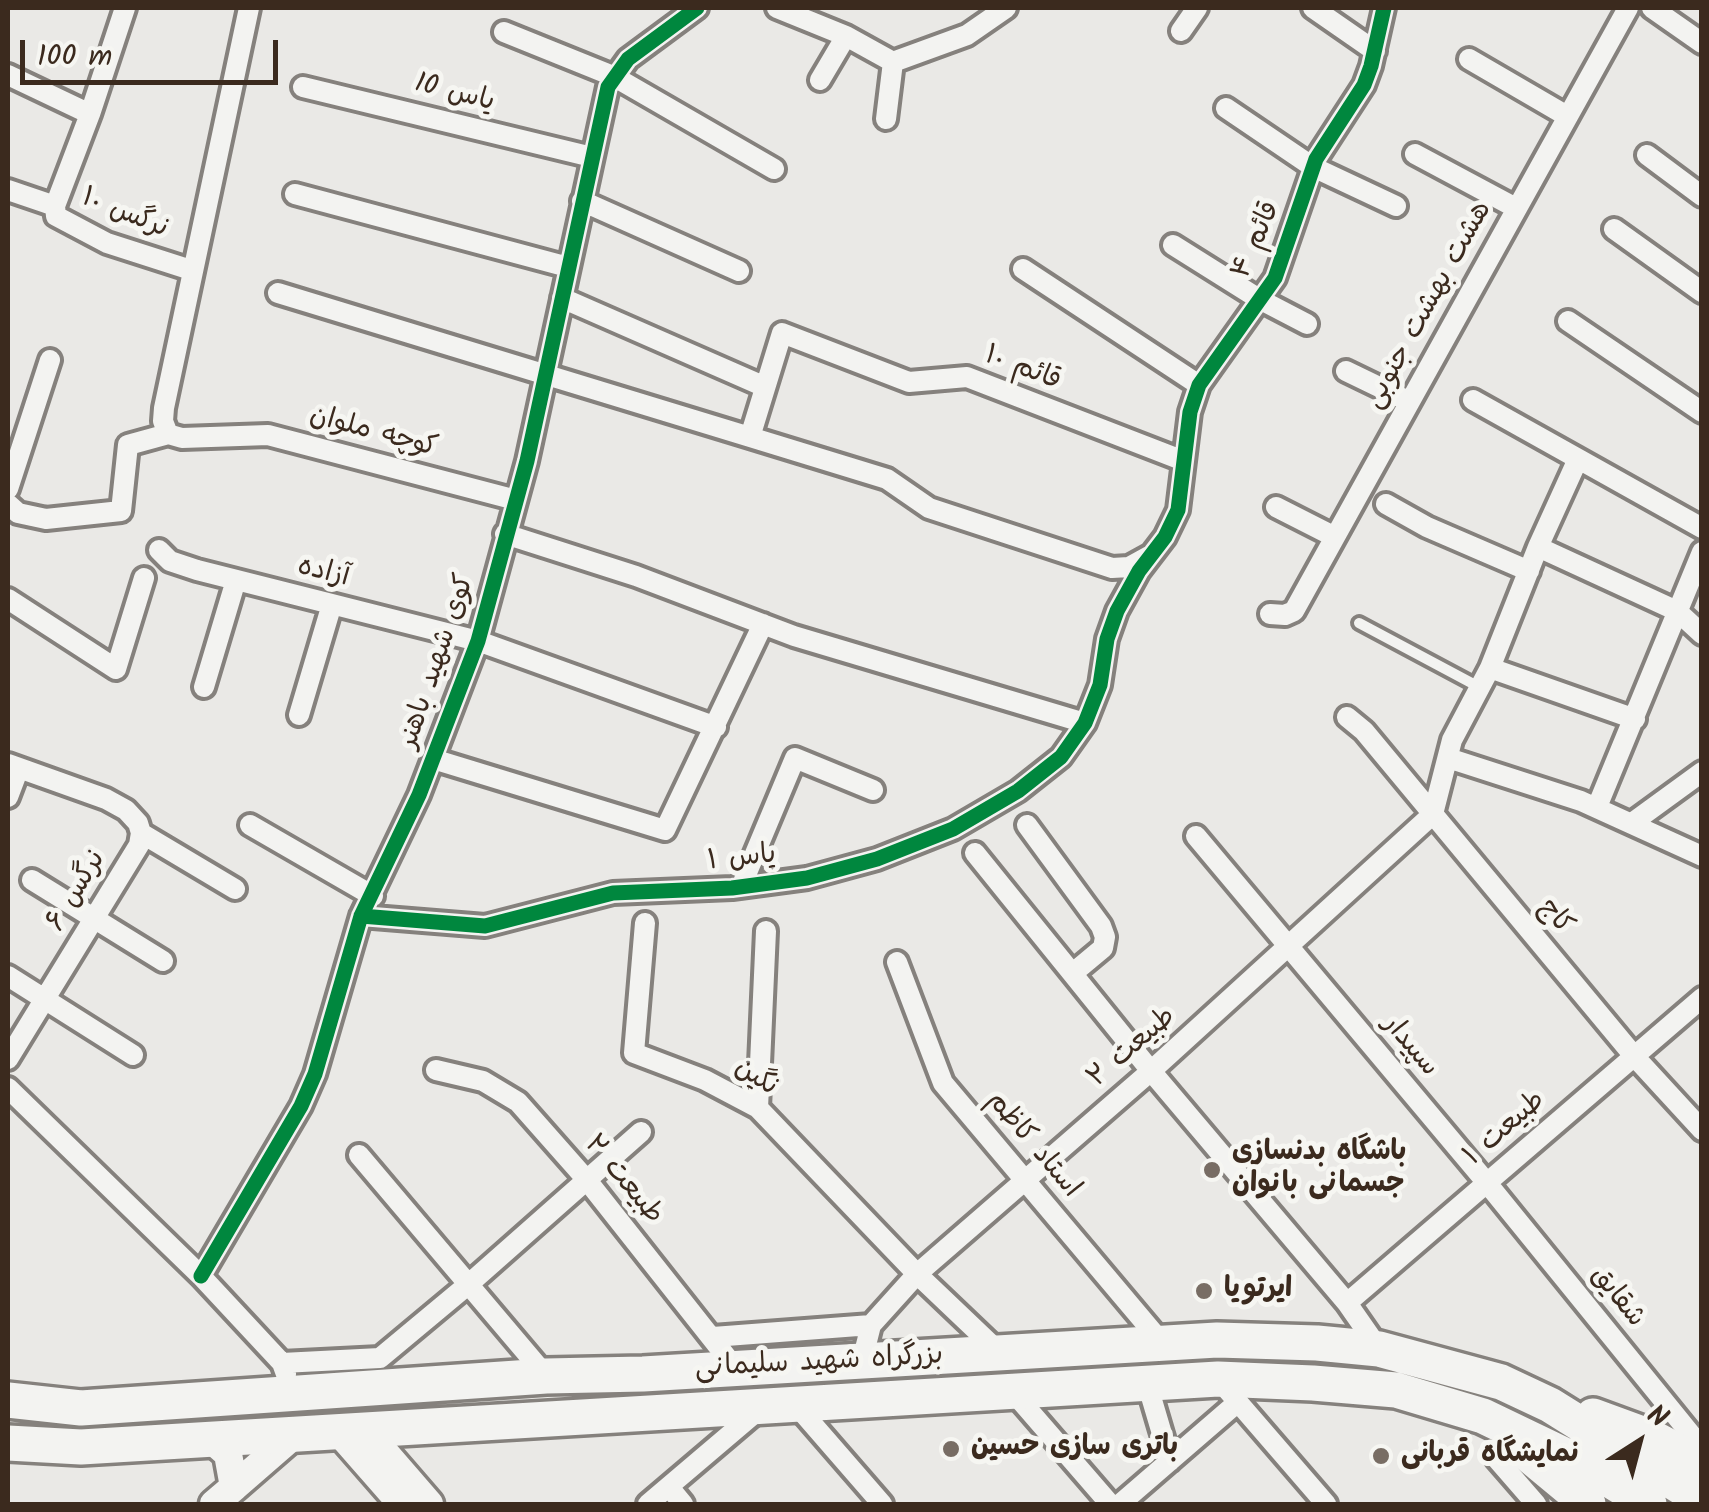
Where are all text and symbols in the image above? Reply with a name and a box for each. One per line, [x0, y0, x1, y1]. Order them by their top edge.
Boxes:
scale bar [25, 20, 282, 82]
text: 100 m [37, 33, 112, 81]
street label: یاس 10 [411, 69, 497, 121]
street label: نرگس ۱۰ [76, 182, 172, 248]
street label: هشت بهشت جنوبی [1359, 196, 1501, 416]
street label: قائم ۴ [1226, 197, 1290, 285]
street label: قائم ۱۰ [979, 340, 1065, 400]
street label: کوچه ملوان [305, 401, 441, 467]
street label: آزاده [294, 551, 352, 597]
street label: کوی شهید باهنر [394, 571, 484, 753]
street label: یاس ۱ [706, 840, 778, 880]
street label: نرگس ۶ [41, 845, 115, 939]
street label: کاج [1529, 893, 1579, 943]
street label: طبیعت ۲ [1082, 1002, 1184, 1096]
street label: سپیدار [1374, 1009, 1444, 1085]
street label: نگین [727, 1053, 783, 1105]
street label: طبیعت ۱ [1458, 1085, 1554, 1175]
street label: استاد کاظم [978, 1086, 1086, 1206]
street label: طبیعت ٣ [575, 1130, 669, 1232]
place label: باشگاه بدنسازی جسمانی بانوان [1232, 1137, 1406, 1203]
marker: باشگاه بدنسازی جسمانی بانوان [1201, 1159, 1223, 1181]
street label: شقایق [1581, 1261, 1651, 1335]
place label: ایرتویا [1224, 1274, 1292, 1308]
marker: ایرتویا [1193, 1280, 1215, 1302]
street label: بزرگراه شهید سلیمانی [694, 1341, 944, 1387]
north arrow [1589, 1392, 1689, 1492]
text: N [1637, 1394, 1677, 1441]
place label: باتری سازی حسین [971, 1432, 1178, 1466]
marker: باتری سازی حسین [940, 1438, 962, 1460]
place label: نمایشگاه قربانی [1401, 1439, 1579, 1473]
marker: نمایشگاه قربانی [1370, 1445, 1392, 1467]

